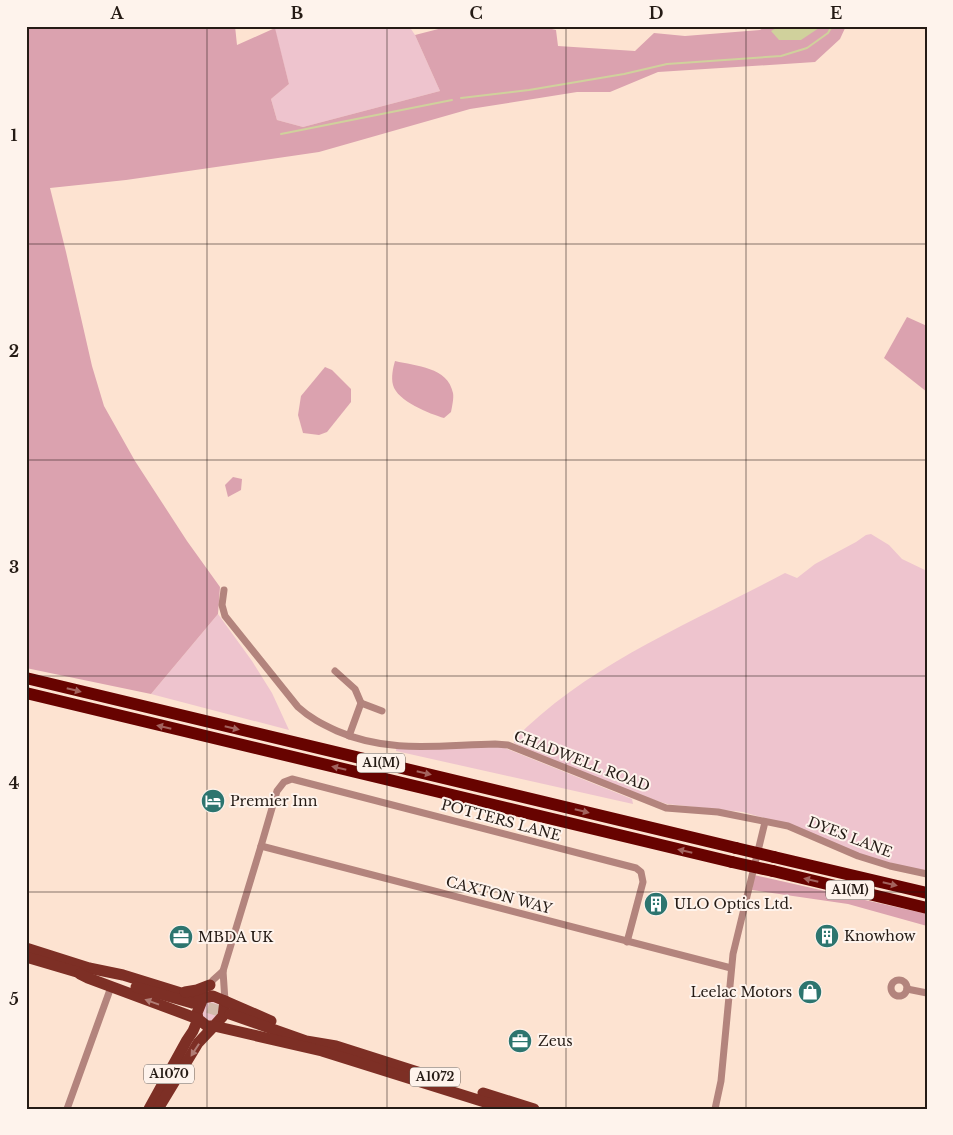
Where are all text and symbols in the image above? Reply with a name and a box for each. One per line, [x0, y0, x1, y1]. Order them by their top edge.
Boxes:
text: A [110, 3, 125, 23]
text: B [291, 3, 304, 23]
text: C [469, 3, 483, 23]
text: D [649, 3, 663, 23]
text: E [830, 3, 842, 23]
text: 1 [11, 125, 18, 145]
text: 2 [9, 341, 19, 361]
text: 3 [9, 557, 19, 577]
one-way arrow [66, 686, 81, 694]
one-way arrow [157, 723, 172, 731]
one-way arrow [224, 724, 239, 732]
street label: CHADWELL ROAD [511, 727, 653, 795]
road number: A1(M) [357, 754, 405, 772]
one-way arrow [332, 764, 347, 772]
one-way arrow [416, 769, 431, 777]
text: 4 [9, 773, 19, 793]
hotel icon: Premier Inn [200, 788, 226, 814]
place label: Premier Inn [230, 792, 318, 810]
street label: POTTERS LANE [439, 795, 563, 845]
one-way arrow [574, 807, 589, 815]
street label: DYES LANE [805, 813, 895, 861]
one-way arrow [677, 847, 692, 855]
street label: CAXTON WAY [444, 872, 555, 918]
one-way arrow [804, 876, 819, 884]
road number: A1(M) [826, 880, 874, 900]
one-way arrow [882, 880, 897, 888]
building icon: ULO Optics Ltd. [643, 891, 669, 917]
place label: ULO Optics Ltd. [674, 895, 793, 913]
building icon: Knowhow [814, 923, 840, 949]
office icon: MBDA UK [168, 924, 194, 950]
place label: Knowhow [844, 927, 916, 945]
place label: MBDA UK [198, 928, 274, 946]
shop icon: Leelac Motors [797, 979, 823, 1005]
place label: Leelac Motors [690, 983, 792, 1001]
text: 5 [9, 989, 19, 1009]
one-way arrow [144, 998, 159, 1006]
office icon: Zeus [507, 1028, 533, 1054]
place label: Zeus [538, 1032, 573, 1050]
one-way arrow [190, 1043, 199, 1056]
road number: A1070 [144, 1064, 194, 1084]
road number: A1072 [410, 1068, 460, 1086]

